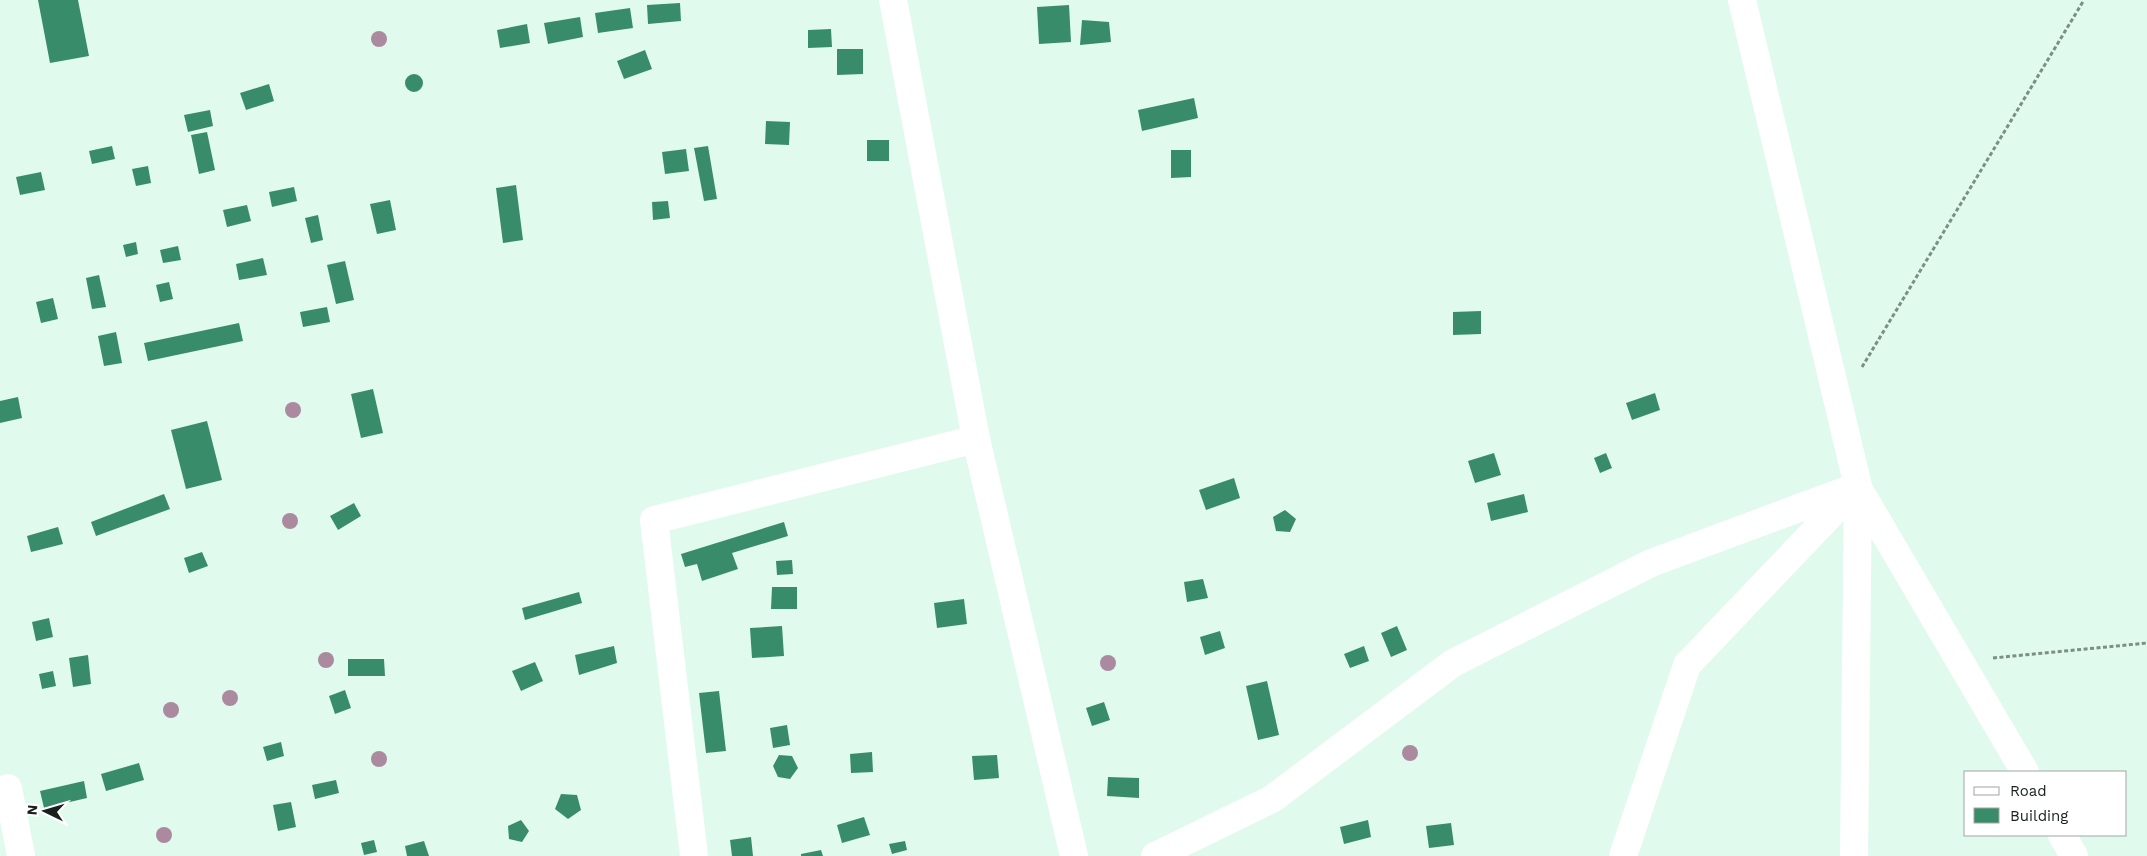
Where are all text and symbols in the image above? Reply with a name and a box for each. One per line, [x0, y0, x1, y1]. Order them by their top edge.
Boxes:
legend [1964, 771, 2127, 836]
text: Road [2010, 782, 2047, 800]
north arrow [20, 786, 70, 836]
text: N [24, 804, 40, 816]
text: Building [2010, 807, 2068, 825]

